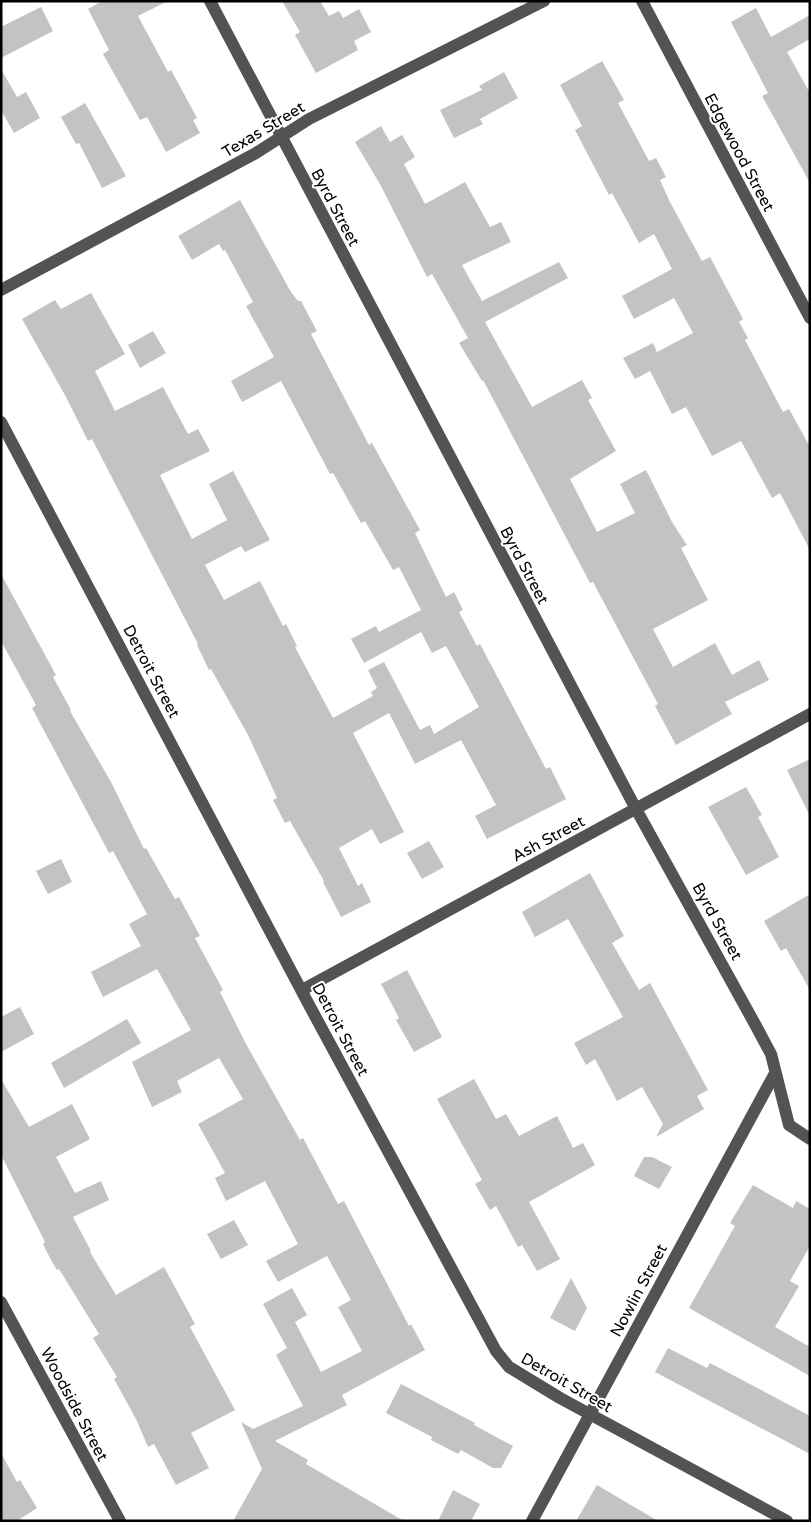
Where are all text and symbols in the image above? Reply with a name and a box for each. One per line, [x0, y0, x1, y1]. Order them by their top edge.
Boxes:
street label: Edgewood Street [700, 90, 779, 215]
street label: Texas Street [219, 97, 308, 162]
street label: Byrd Street [306, 165, 364, 250]
street label: Byrd Street [495, 523, 553, 608]
street label: Detroit Street [118, 622, 184, 721]
street label: Ash Street [509, 811, 588, 866]
street label: Byrd Street [688, 879, 747, 964]
street label: Detroit Street [307, 980, 373, 1079]
street label: Nowlin Street [606, 1241, 672, 1340]
street label: Woodside Street [36, 1344, 112, 1465]
street label: Detroit Street [517, 1349, 616, 1417]

